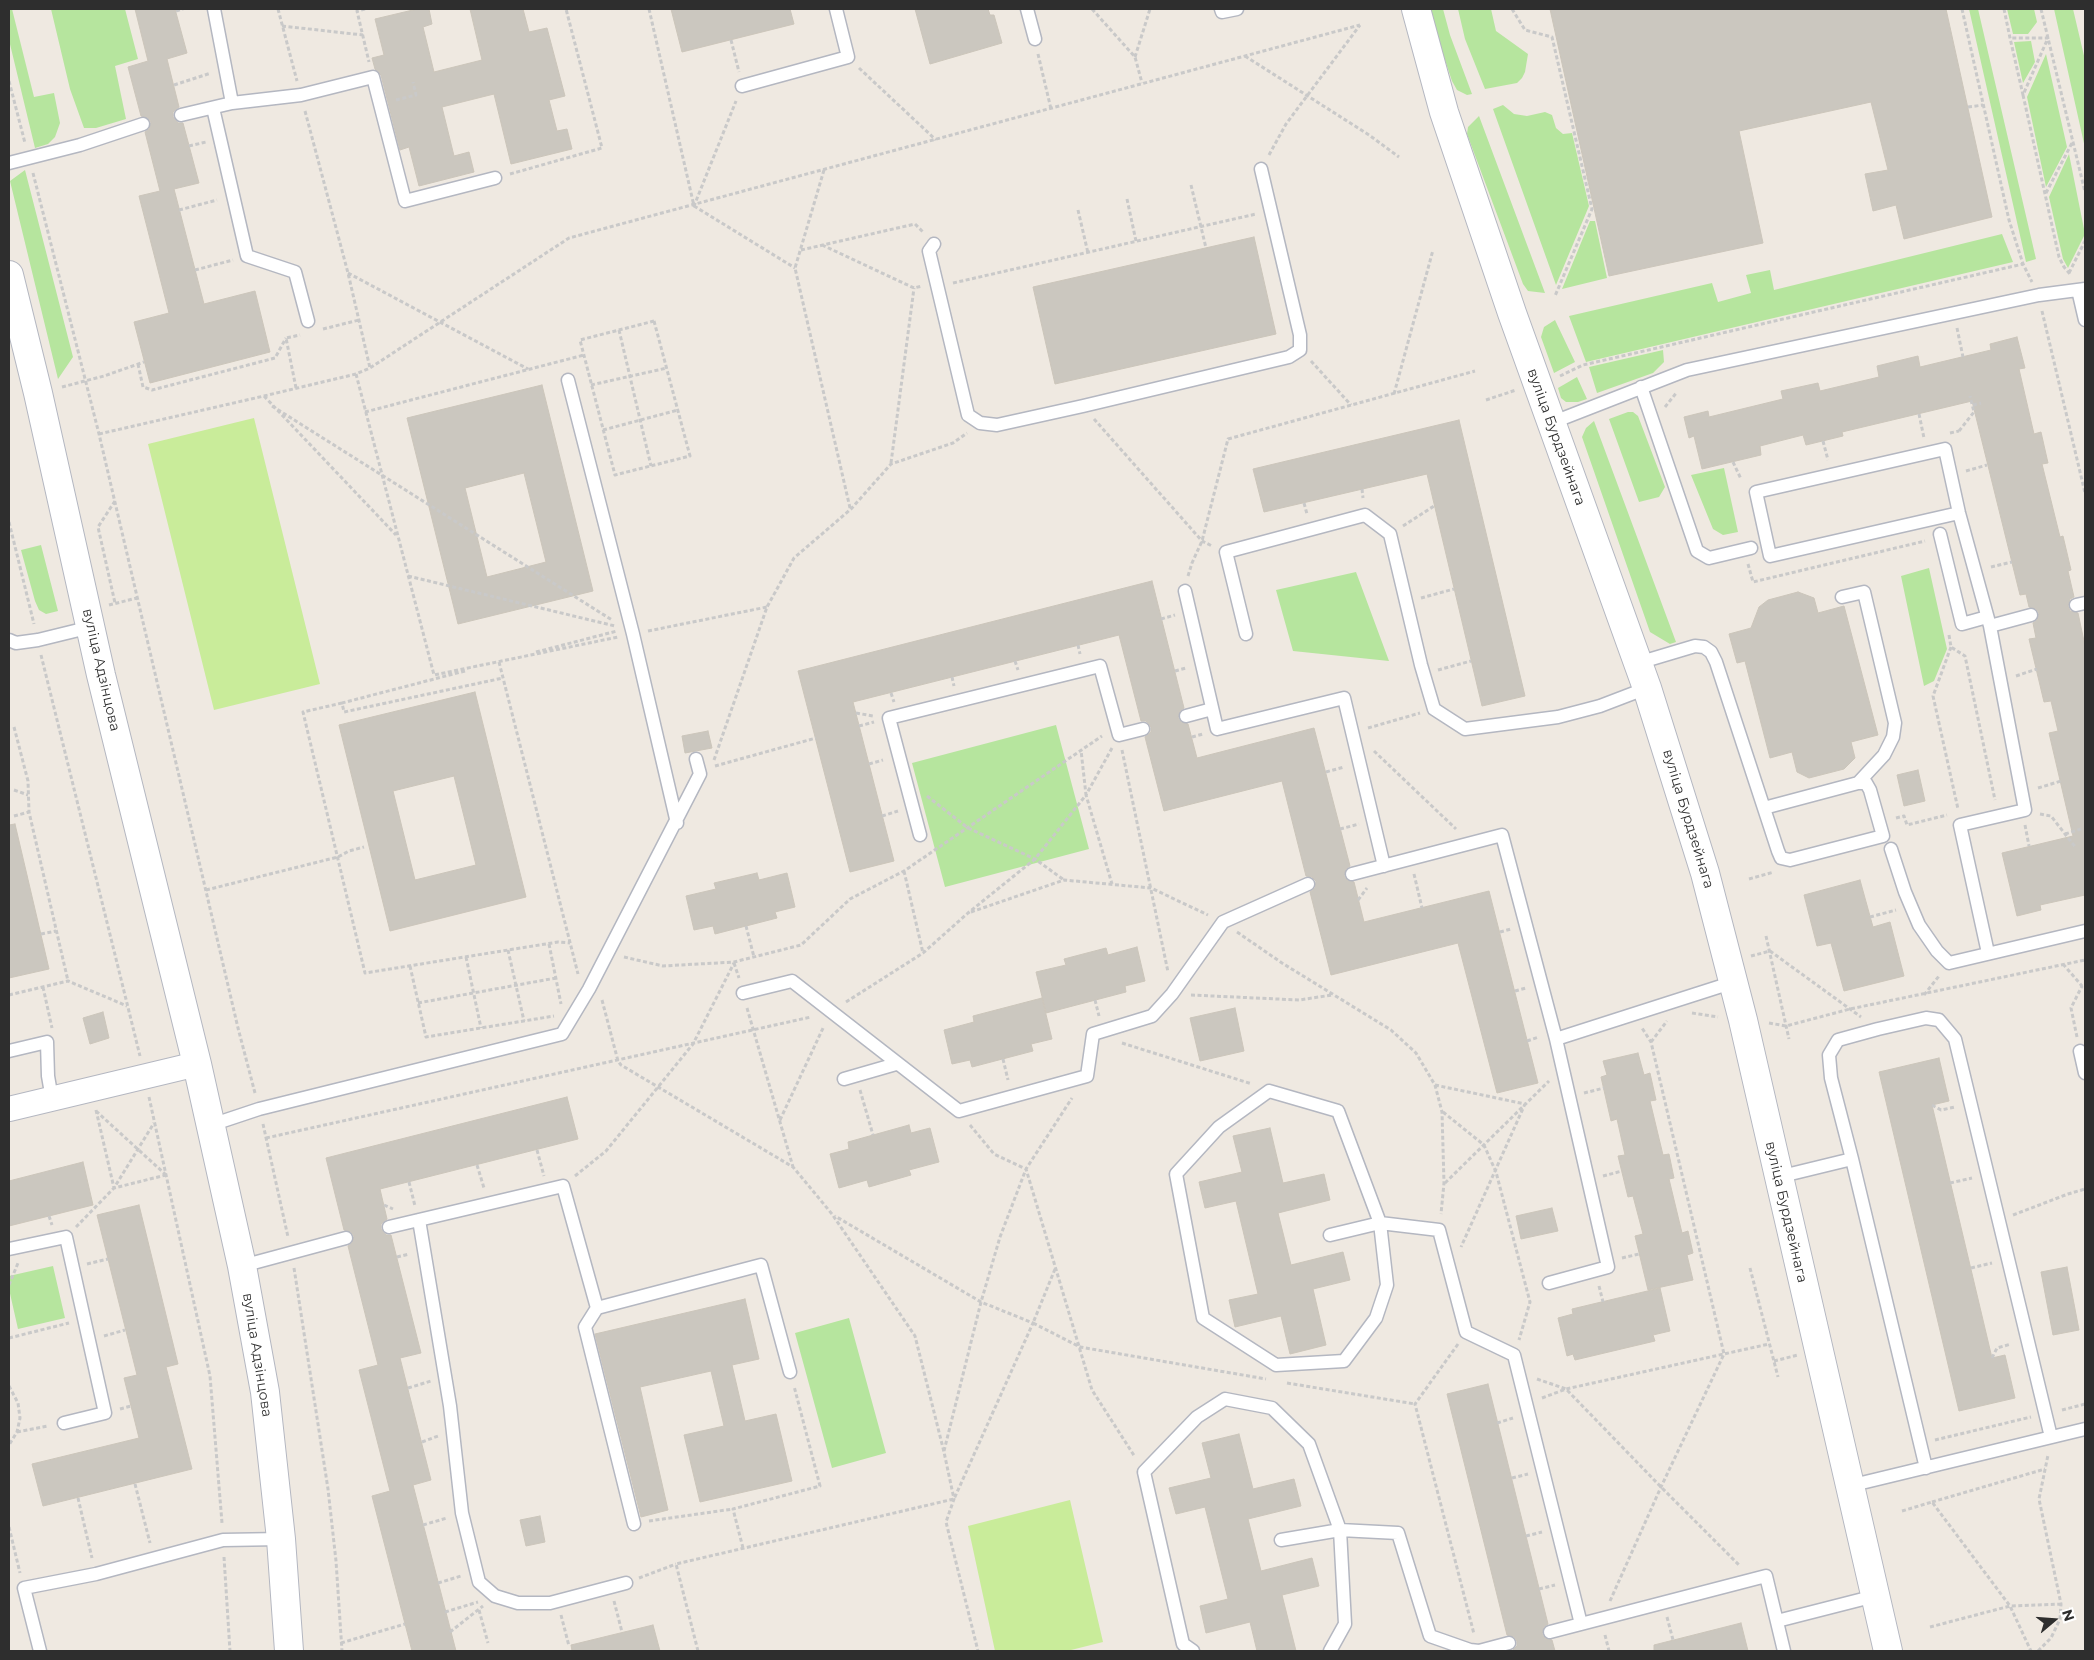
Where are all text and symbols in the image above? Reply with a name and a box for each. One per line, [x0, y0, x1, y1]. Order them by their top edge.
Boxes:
street label: вуліца Бурдзейнага [1523, 366, 1589, 508]
street label: вуліца Адзінцова [79, 607, 123, 733]
street label: вуліца Бурдзейнага [1659, 747, 1717, 891]
street label: вуліца Бурдзейнага [1762, 1140, 1810, 1284]
street label: вуліца Адзінцова [239, 1292, 275, 1418]
north arrow [2029, 1595, 2079, 1645]
text: N [2058, 1607, 2079, 1624]

